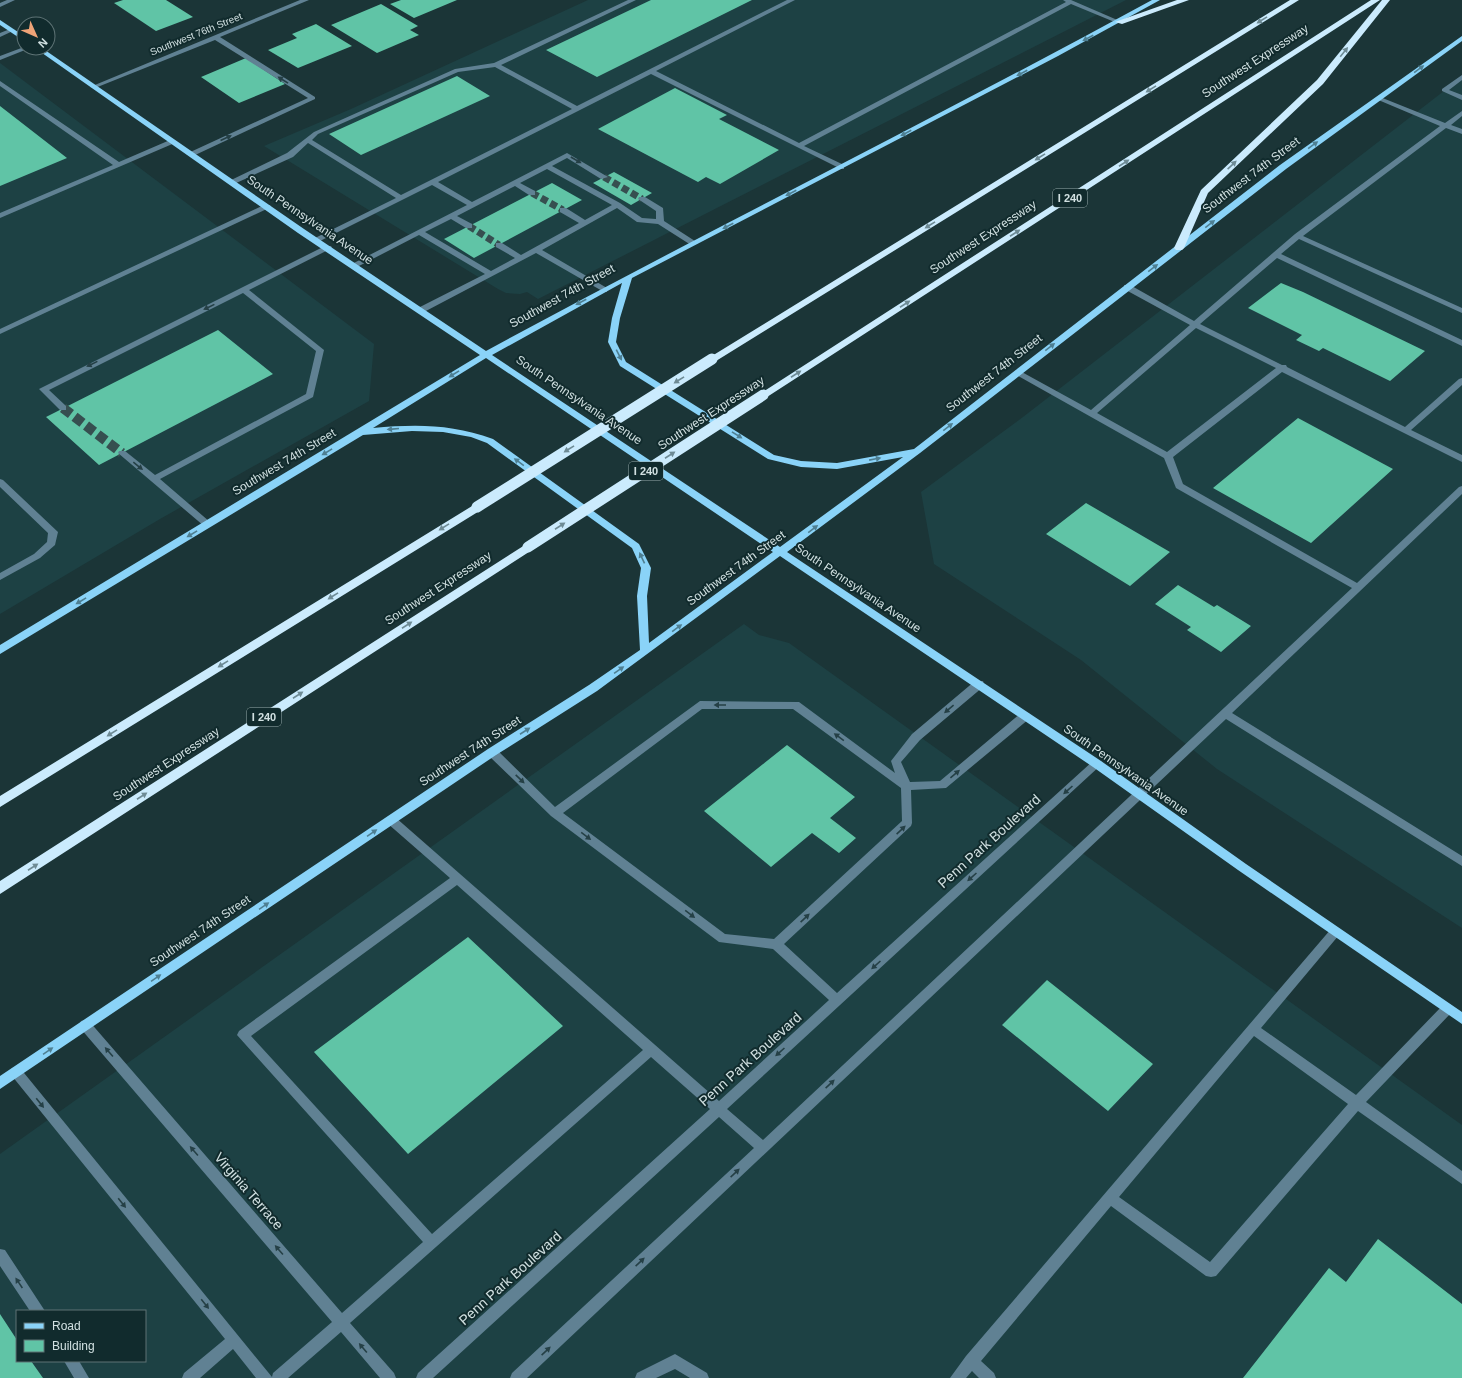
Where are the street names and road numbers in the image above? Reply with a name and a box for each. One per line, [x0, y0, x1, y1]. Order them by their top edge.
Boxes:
street label: Southwest 76th Street [148, 10, 244, 58]
street label: Southwest Expressway [1199, 21, 1311, 101]
street label: Southwest 74th Street [1200, 133, 1303, 216]
street label: South Pennsylvania Avenue [244, 172, 376, 268]
road number: I 240 [1053, 189, 1087, 207]
street label: Southwest Expressway [927, 197, 1039, 277]
street label: Southwest 74th Street [507, 261, 618, 331]
street label: Southwest 74th Street [943, 331, 1045, 415]
street label: South Pennsylvania Avenue [513, 352, 645, 448]
street label: Southwest Expressway [655, 373, 767, 453]
street label: Southwest 74th Street [230, 425, 339, 498]
road number: I 240 [629, 462, 663, 480]
street label: Southwest 74th Street [684, 527, 788, 608]
street label: South Pennsylvania Avenue [792, 540, 924, 636]
street label: Southwest Expressway [382, 548, 494, 628]
road number: I 240 [247, 708, 281, 726]
street label: Southwest 74th Street [417, 713, 524, 789]
street label: South Pennsylvania Avenue [1061, 721, 1191, 819]
street label: Southwest Expressway [110, 724, 222, 804]
street label: Penn Park Boulevard [934, 791, 1044, 891]
street label: Southwest 74th Street [147, 892, 253, 970]
street label: Penn Park Boulevard [695, 1009, 805, 1109]
street label: Virginia Terrace [211, 1149, 287, 1233]
street label: Penn Park Boulevard [455, 1228, 565, 1328]

